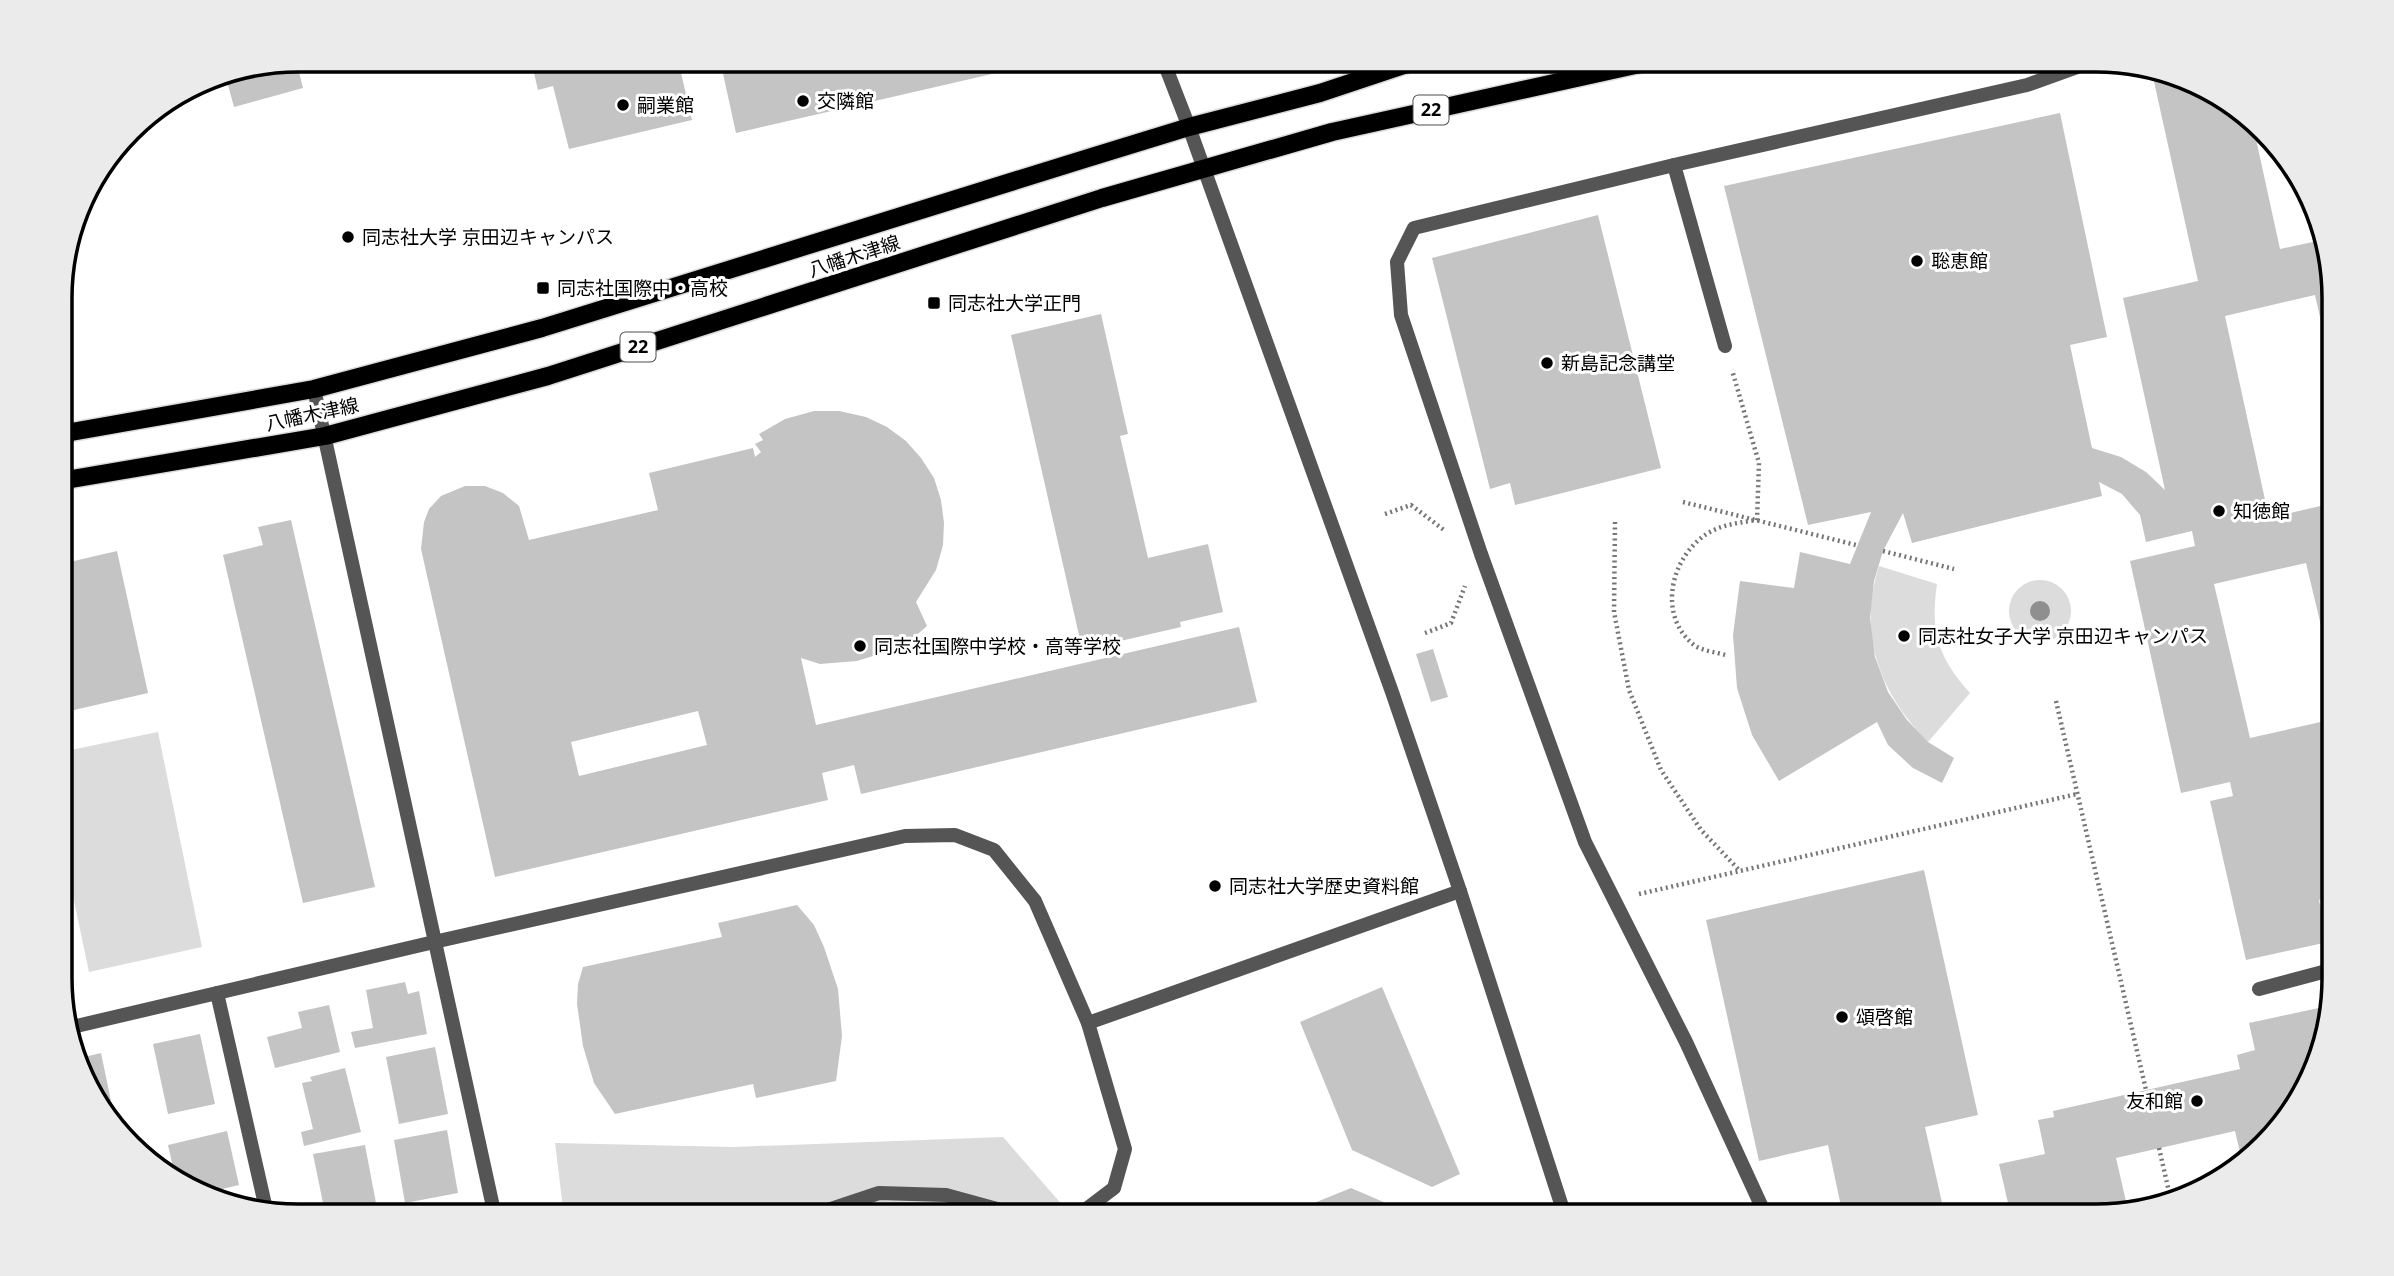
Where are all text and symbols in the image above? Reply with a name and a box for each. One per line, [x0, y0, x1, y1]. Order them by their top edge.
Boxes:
place label: 交隣館 [817, 88, 874, 114]
place label: 嗣業館 [637, 92, 694, 118]
marker: 交隣館 [795, 93, 811, 109]
road number: 22 [1414, 96, 1448, 124]
marker: 嗣業館 [615, 97, 631, 113]
place label: 同志社大学 京田辺キャンパス [362, 224, 614, 250]
marker: 同志社大学 京田辺キャンパス [340, 229, 356, 245]
street label: 八幡木津線 [805, 229, 903, 283]
place label: 聡恵館 [1931, 248, 1988, 274]
marker: 聡恵館 [1909, 253, 1925, 269]
place label: 同志社国際中・高校 [557, 275, 728, 301]
marker: 同志社国際中・高校 [535, 280, 551, 296]
place label: 同志社大学正門 [948, 290, 1081, 316]
marker: 同志社大学正門 [926, 295, 942, 311]
road number: 22 [620, 332, 656, 362]
place label: 新島記念講堂 [1561, 350, 1675, 376]
marker: 新島記念講堂 [1539, 355, 1555, 371]
street label: 八幡木津線 [263, 391, 361, 437]
place label: 知徳館 [2233, 498, 2290, 524]
marker: 知徳館 [2211, 503, 2227, 519]
place label: 同志社女子大学 京田辺キャンパス [1918, 623, 2208, 649]
marker: 同志社女子大学 京田辺キャンパス [1896, 628, 1912, 644]
place label: 同志社国際中学校・高等学校 [874, 633, 1121, 659]
marker: 同志社国際中学校・高等学校 [852, 638, 868, 654]
place label: 同志社大学歴史資料館 [1229, 873, 1419, 899]
marker: 同志社大学歴史資料館 [1207, 878, 1223, 894]
place label: 頌啓館 [1856, 1004, 1913, 1030]
marker: 頌啓館 [1834, 1009, 1850, 1025]
place label: 友和館 [2126, 1088, 2183, 1114]
marker: 友和館 [2189, 1093, 2205, 1109]

